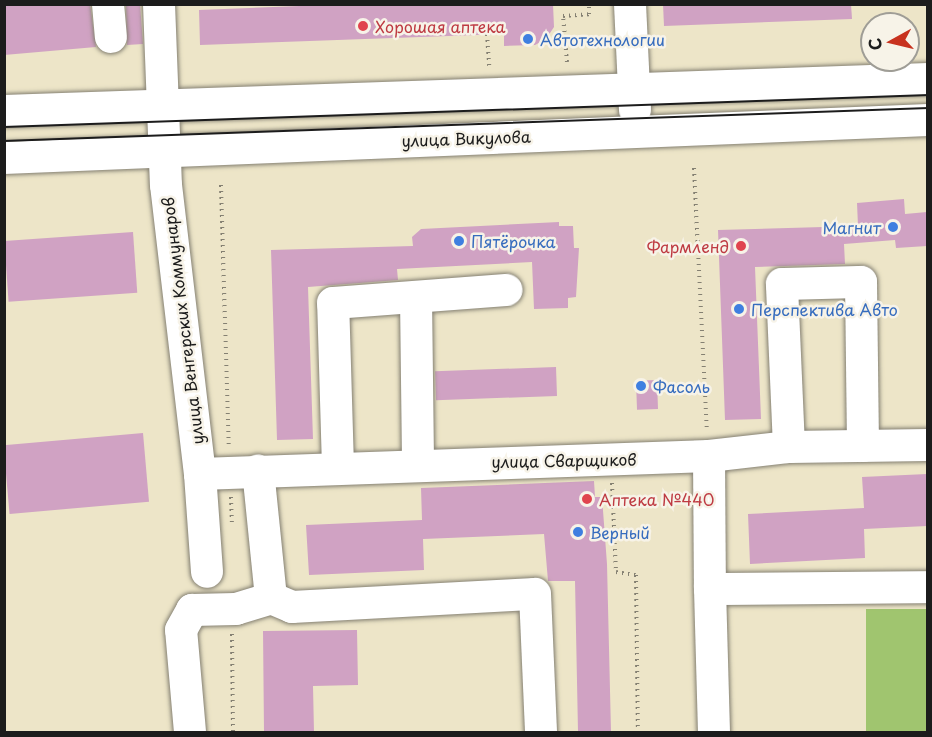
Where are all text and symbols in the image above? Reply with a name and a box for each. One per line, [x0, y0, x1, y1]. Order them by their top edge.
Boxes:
north arrow [860, 12, 920, 72]
place label: Хорошая аптека [375, 16, 506, 36]
marker: Хорошая аптека [356, 19, 370, 33]
place label: Автотехнологии [540, 29, 665, 49]
marker: Автотехнологии [521, 32, 535, 46]
text: С [861, 37, 887, 52]
street label: улица Викулова [401, 126, 531, 150]
street label: улица Венгерских Коммунаров [157, 195, 207, 447]
place label: Магнит [822, 217, 881, 237]
marker: Магнит [886, 220, 900, 234]
place label: Пятёрочка [471, 231, 556, 251]
marker: Пятёрочка [452, 234, 466, 248]
place label: Фармленд [647, 236, 729, 256]
marker: Фармленд [734, 239, 748, 253]
place label: Перспектива Авто [751, 299, 898, 319]
marker: Перспектива Авто [732, 302, 746, 316]
place label: Фасоль [653, 376, 710, 396]
marker: Фасоль [634, 379, 648, 393]
street label: улица Сварщиков [491, 449, 637, 471]
place label: Аптека №440 [599, 489, 714, 509]
marker: Аптека №440 [580, 492, 594, 506]
place label: Верный [590, 522, 650, 542]
marker: Верный [571, 525, 585, 539]

